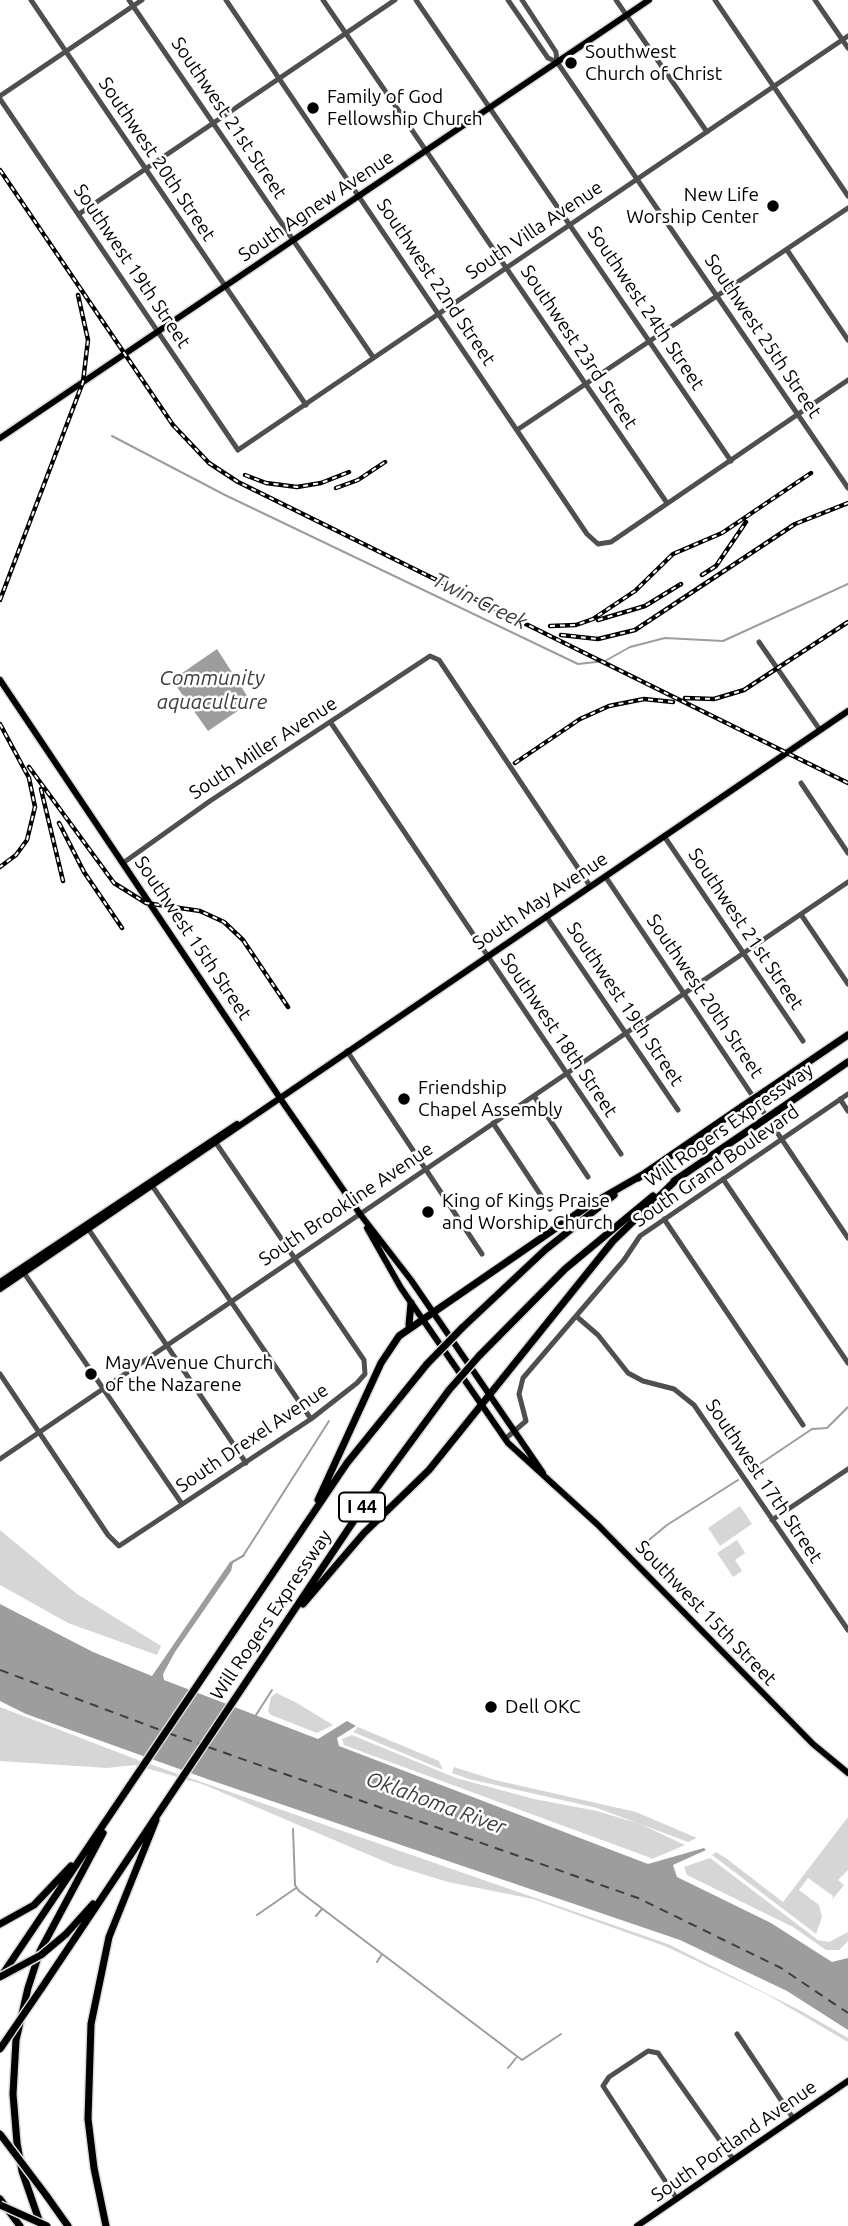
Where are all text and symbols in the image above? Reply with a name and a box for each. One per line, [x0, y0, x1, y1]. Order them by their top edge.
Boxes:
street label: Southwest 21st Street [166, 33, 292, 203]
place label: Southwest Church of Christ [585, 41, 722, 85]
marker: Southwest Church of Christ [563, 55, 579, 71]
street label: Southwest 20th Street [94, 73, 220, 245]
place label: Family of God Fellowship Church [327, 86, 483, 130]
marker: Family of God Fellowship Church [305, 100, 321, 116]
street label: South Agnew Avenue [234, 146, 398, 266]
street label: South Villa Avenue [461, 176, 607, 284]
street label: Southwest 19th Street [69, 180, 195, 352]
place label: New Life Worship Center [626, 184, 759, 228]
street label: Southwest 22nd Street [372, 194, 500, 370]
marker: New Life Worship Center [765, 198, 781, 214]
street label: Southwest 24th Street [583, 222, 709, 394]
street label: Southwest 25th Street [700, 250, 826, 422]
street label: Southwest 23rd Street [516, 261, 642, 433]
water label: Twin Creek [428, 567, 532, 635]
water label: Community aquaculture [157, 665, 267, 715]
street label: South Miller Avenue [185, 692, 341, 804]
street label: Southwest 21st Street [683, 844, 809, 1014]
street label: South May Avenue [468, 847, 612, 955]
street label: Southwest 15th Street [130, 852, 256, 1024]
street label: Southwest 20th Street [642, 910, 768, 1082]
street label: Southwest 19th Street [562, 918, 688, 1090]
street label: Southwest 18th Street [496, 949, 622, 1121]
street label: Will Rogers Expressway [640, 1058, 818, 1192]
place label: Friendship Chapel Assembly [418, 1077, 562, 1121]
marker: Friendship Chapel Assembly [396, 1091, 412, 1107]
street label: South Grand Boulevard [629, 1100, 803, 1232]
street label: South Brookline Avenue [255, 1137, 437, 1271]
place label: King of Kings Praise and Worship Church [442, 1190, 613, 1234]
marker: King of Kings Praise and Worship Church [420, 1204, 436, 1220]
place label: May Avenue Church of the Nazarene [105, 1352, 273, 1396]
marker: May Avenue Church of the Nazarene [83, 1366, 99, 1382]
street label: South Drexel Avenue [171, 1379, 333, 1497]
street label: Southwest 17th Street [701, 1395, 827, 1567]
road number: I 44 [339, 1492, 385, 1522]
street label: Will Rogers Expressway [206, 1526, 336, 1704]
street label: Southwest 15th Street [631, 1536, 781, 1690]
place label: Dell OKC [505, 1696, 581, 1718]
marker: Dell OKC [483, 1699, 499, 1715]
water label: Oklahoma River [363, 1766, 509, 1840]
street label: South Portland Avenue [647, 2075, 821, 2207]

